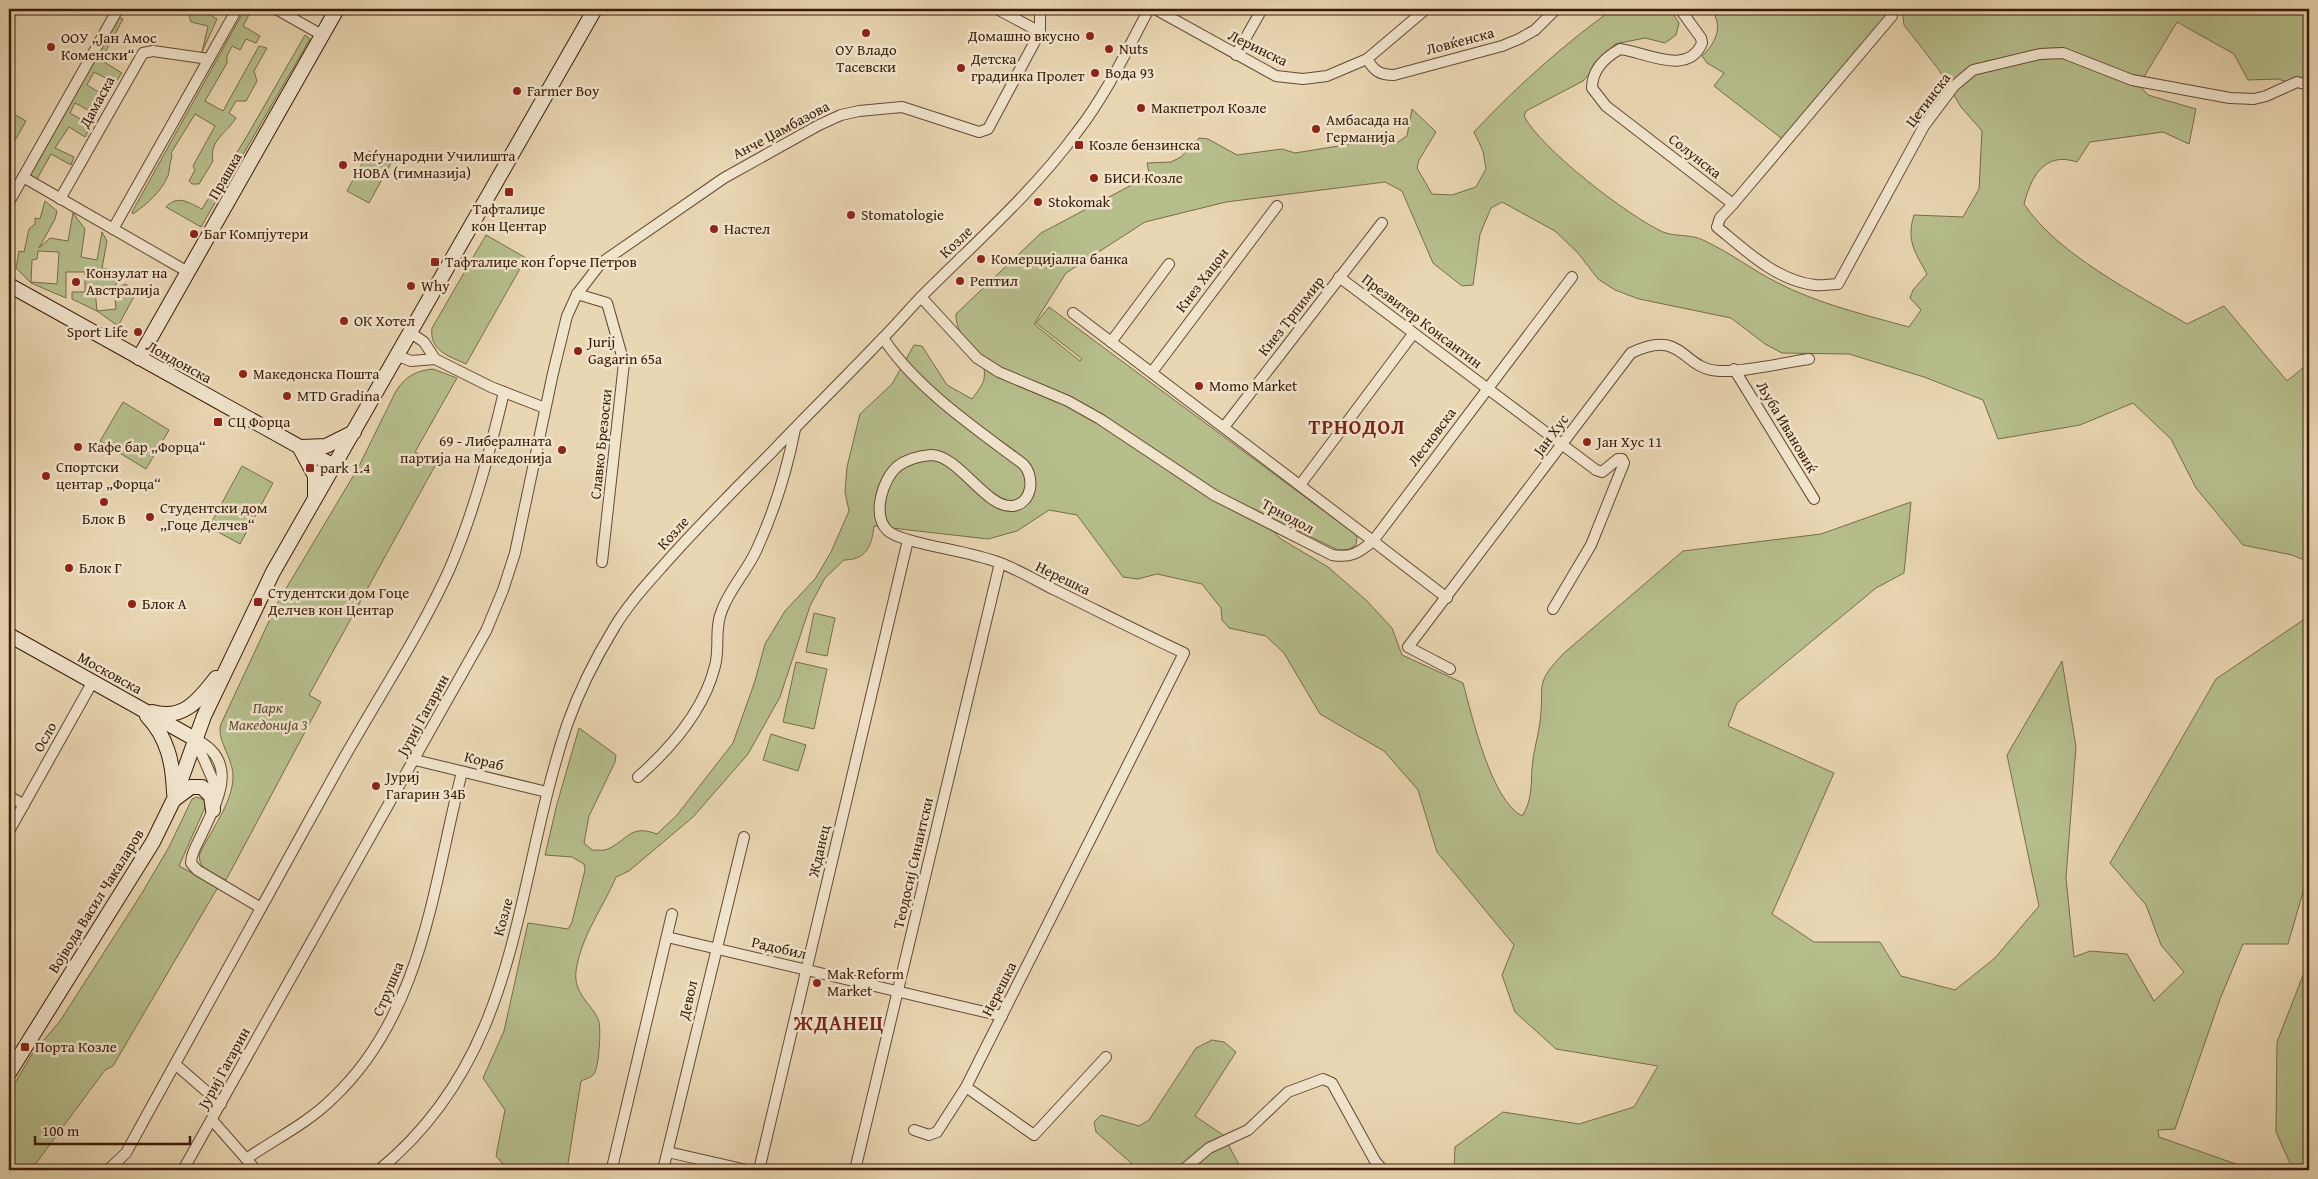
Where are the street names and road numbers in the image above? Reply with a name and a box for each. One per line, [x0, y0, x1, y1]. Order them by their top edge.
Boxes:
street label: Ловќенска [1423, 21, 1497, 60]
street label: Леринска [1225, 24, 1292, 71]
street label: Цетинска [1900, 67, 1956, 131]
street label: Дамаска [73, 71, 120, 132]
street label: Анче Џамбазова [729, 95, 834, 164]
street label: Солунска [1664, 128, 1727, 184]
street label: Прашка [203, 148, 247, 203]
street label: Козле [934, 221, 977, 263]
street label: Кнез Хацон [1170, 243, 1233, 316]
street label: Презвитер Консантин [1358, 268, 1487, 373]
street label: Кнез Трпимир [1253, 271, 1329, 360]
street label: Лондонска [143, 335, 217, 389]
street label: Љуба Ивановиќ [1752, 377, 1823, 477]
street label: Славко Брезоски [584, 388, 617, 500]
street label: Лесновска [1403, 402, 1461, 470]
street label: Јан Хус [1527, 409, 1573, 462]
street label: Трнодол [1258, 493, 1318, 538]
street label: Козле [652, 511, 693, 554]
street label: Нерешка [1032, 555, 1095, 600]
street label: Московска [74, 646, 147, 699]
street label: Јуриј Гагарин [391, 670, 454, 761]
street label: Осло [28, 718, 62, 756]
street label: Кораб [462, 746, 506, 776]
street label: Теодосиј Синаитски [887, 795, 938, 931]
street label: Жданец [802, 822, 835, 880]
street label: Војвода Васил Чакаларов [43, 825, 149, 977]
street label: Козле [487, 895, 518, 938]
street label: Радобил [750, 931, 809, 964]
street label: Струшка [367, 957, 409, 1019]
street label: Нерешка [976, 957, 1022, 1020]
street label: Девол [673, 978, 702, 1023]
street label: Јуриј Гагарин [192, 1023, 255, 1114]

